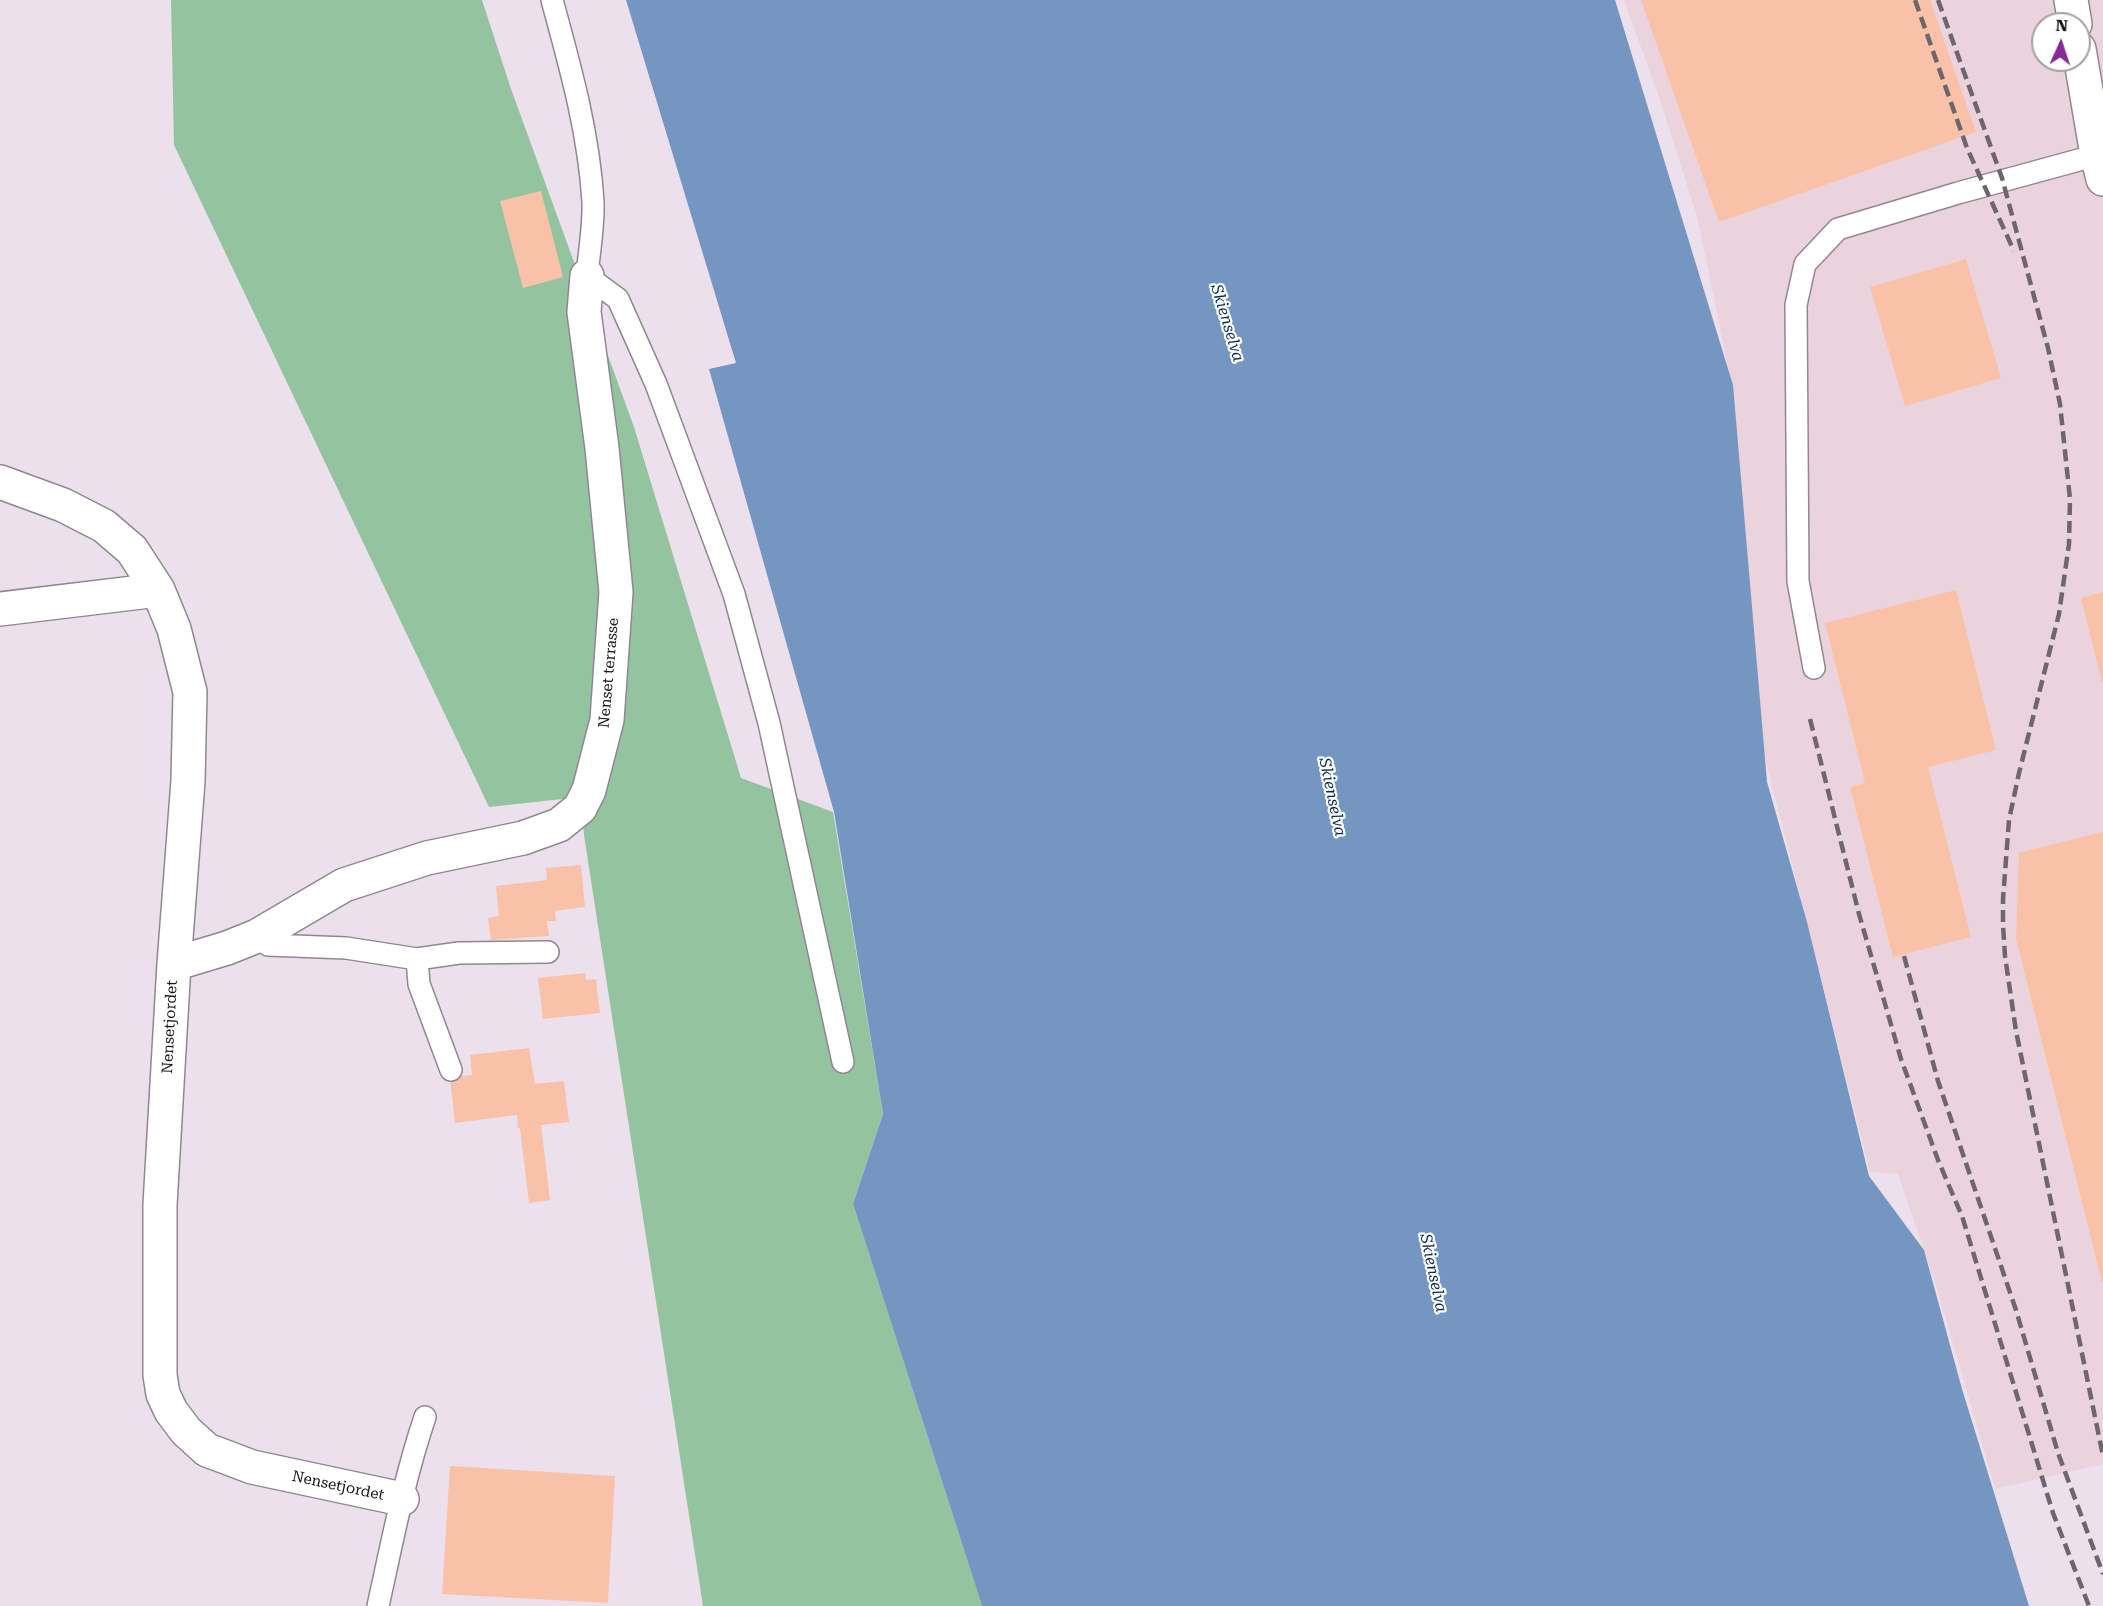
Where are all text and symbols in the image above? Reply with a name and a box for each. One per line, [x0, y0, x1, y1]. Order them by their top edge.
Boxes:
north arrow [2031, 12, 2091, 72]
text: N [2055, 16, 2069, 35]
water label: Skienselva [1206, 282, 1248, 364]
street label: Nenset terrasse [595, 617, 623, 729]
water label: Skienselva [1314, 756, 1350, 838]
street label: Nensetjordet [159, 980, 181, 1074]
water label: Skienselva [1415, 1232, 1451, 1314]
street label: Nensetjordet [290, 1467, 386, 1505]

